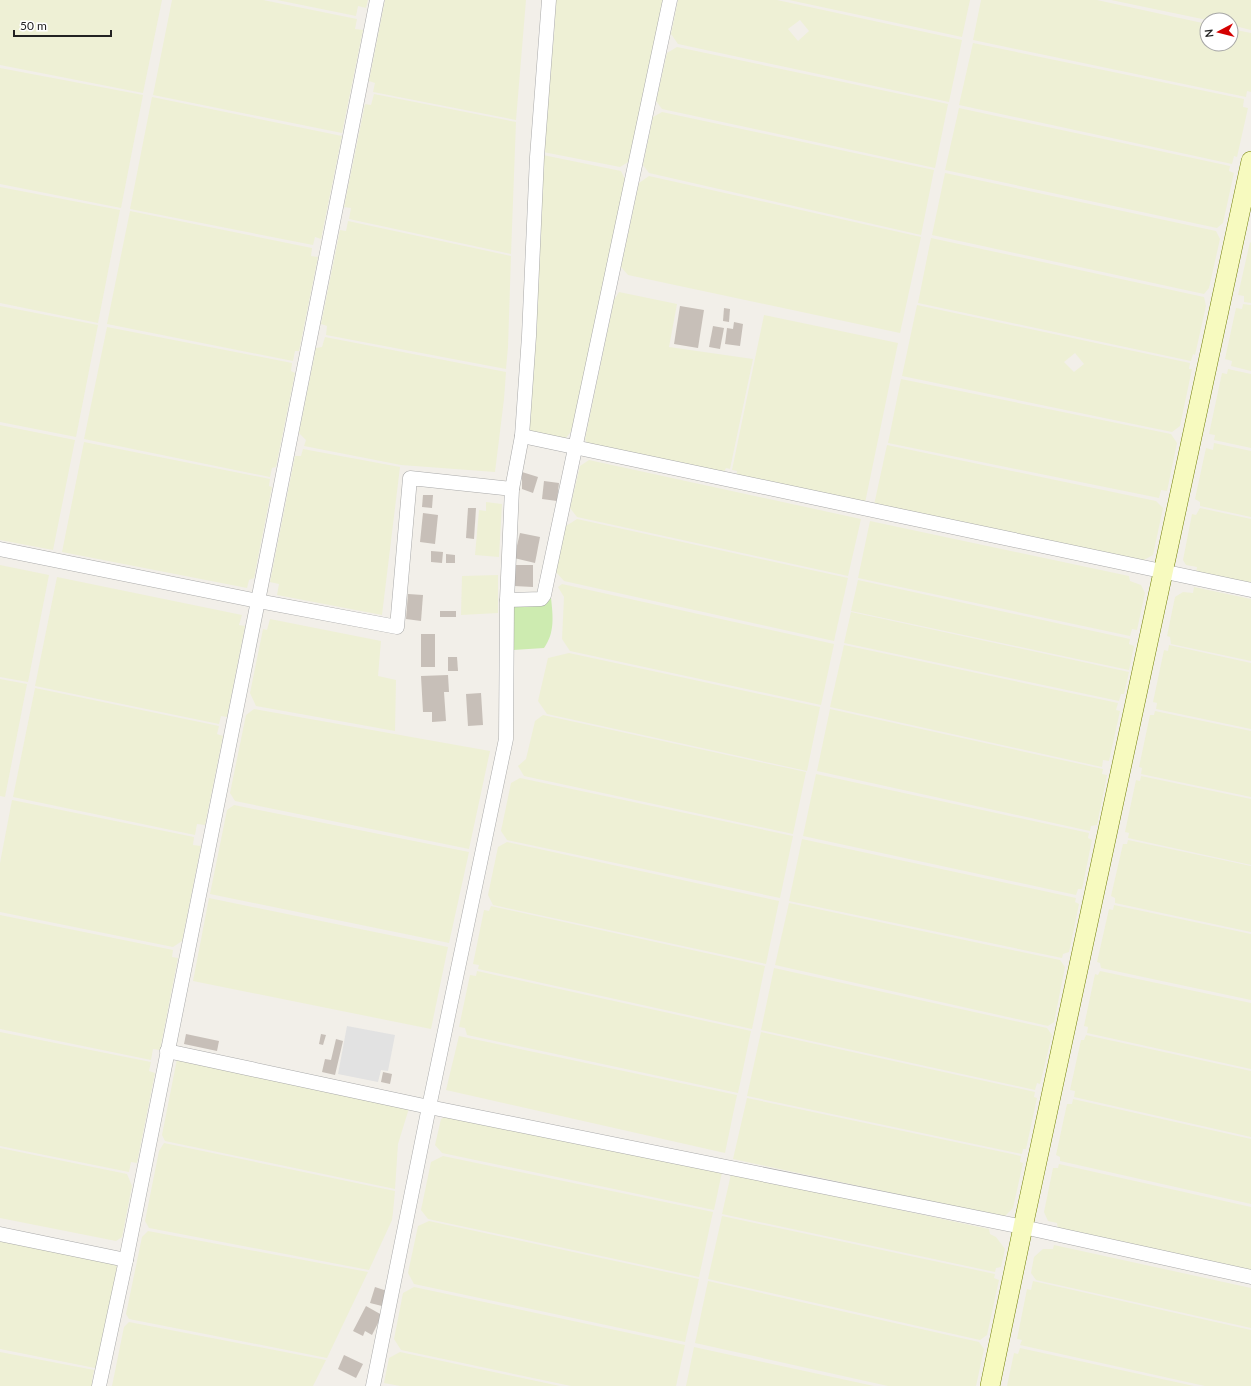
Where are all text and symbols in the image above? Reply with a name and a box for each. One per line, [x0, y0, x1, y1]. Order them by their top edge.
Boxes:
scale bar [14, 12, 111, 38]
north arrow [1199, 12, 1239, 52]
text: 50 m [20, 18, 47, 33]
text: N [1202, 28, 1216, 38]

